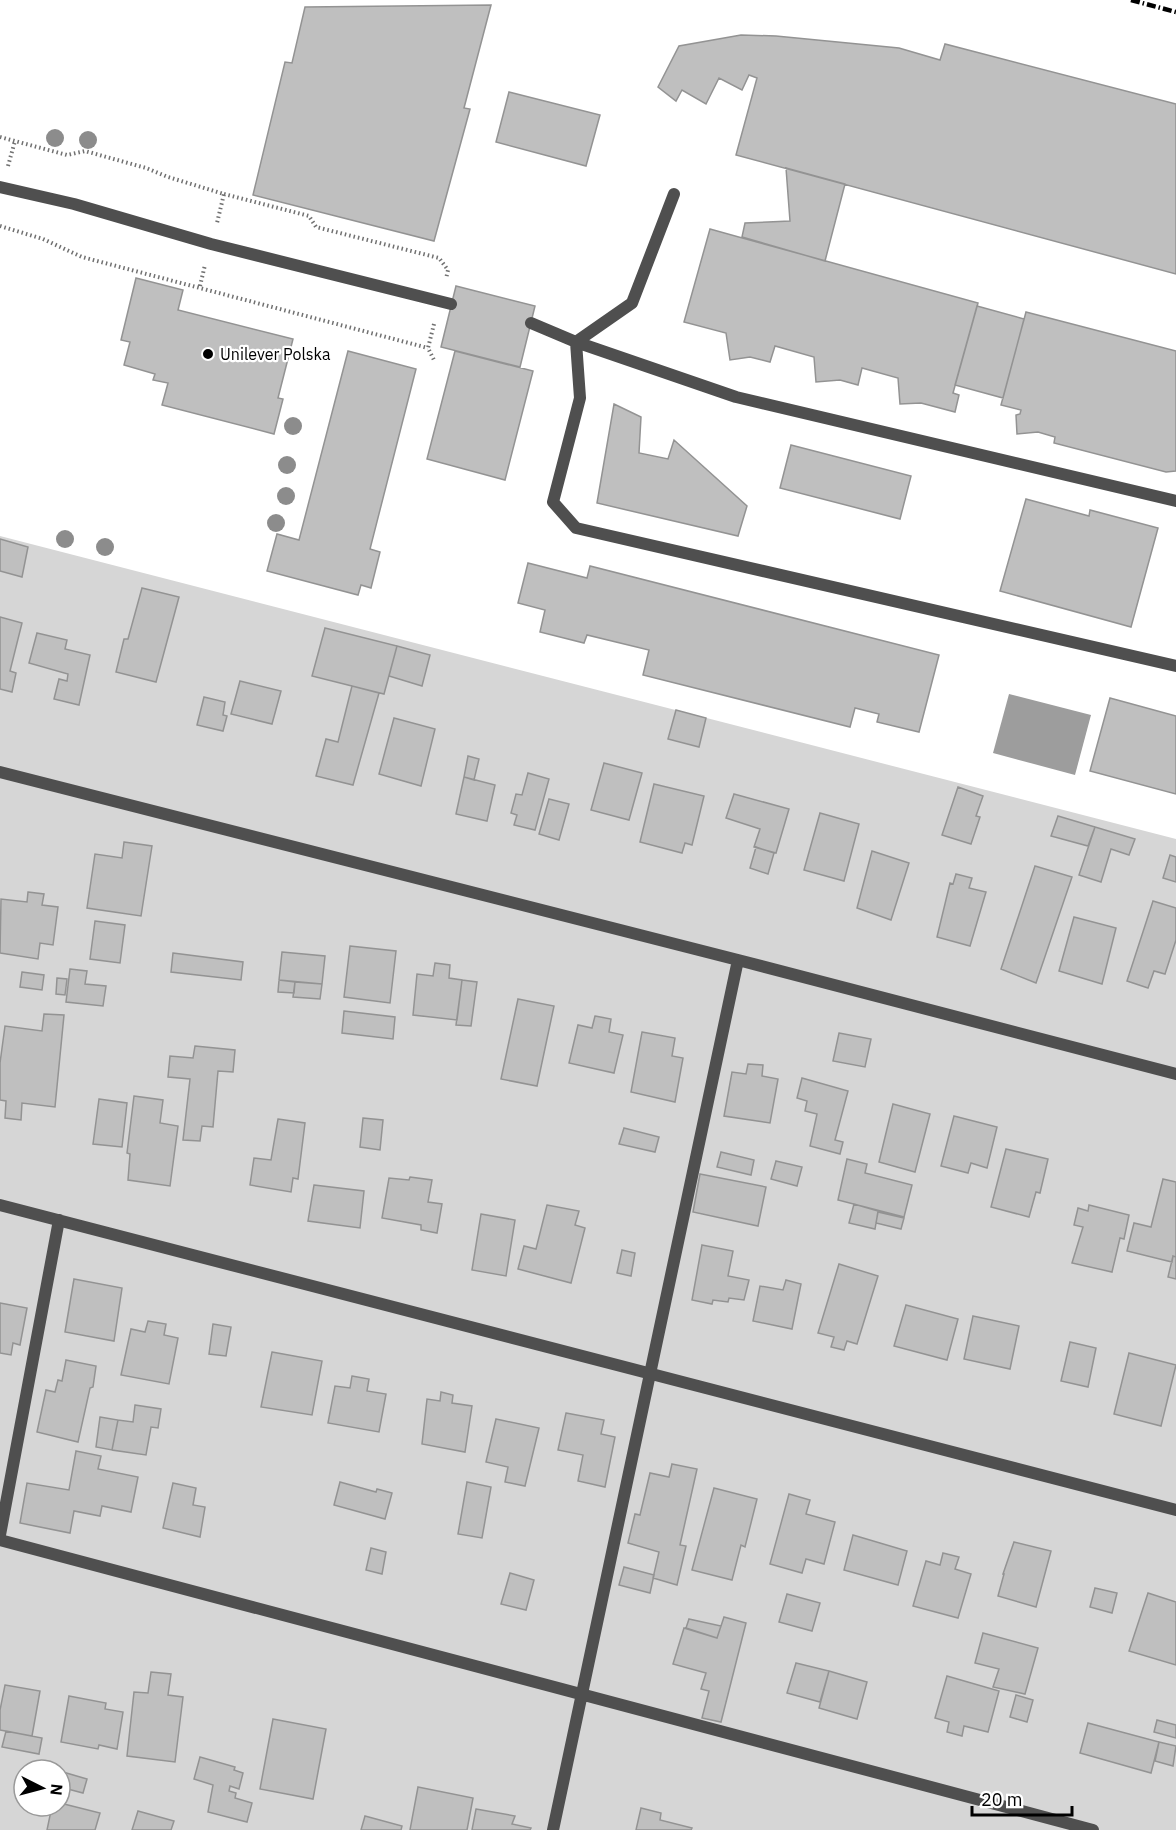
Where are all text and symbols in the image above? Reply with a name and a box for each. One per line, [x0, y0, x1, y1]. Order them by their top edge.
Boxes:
place label: Unilever Polska [220, 344, 331, 364]
marker: Unilever Polska [201, 347, 215, 361]
north arrow [12, 1758, 72, 1818]
scale bar [972, 1779, 1072, 1817]
text: N [46, 1783, 67, 1796]
text: 20 m [981, 1788, 1023, 1811]

